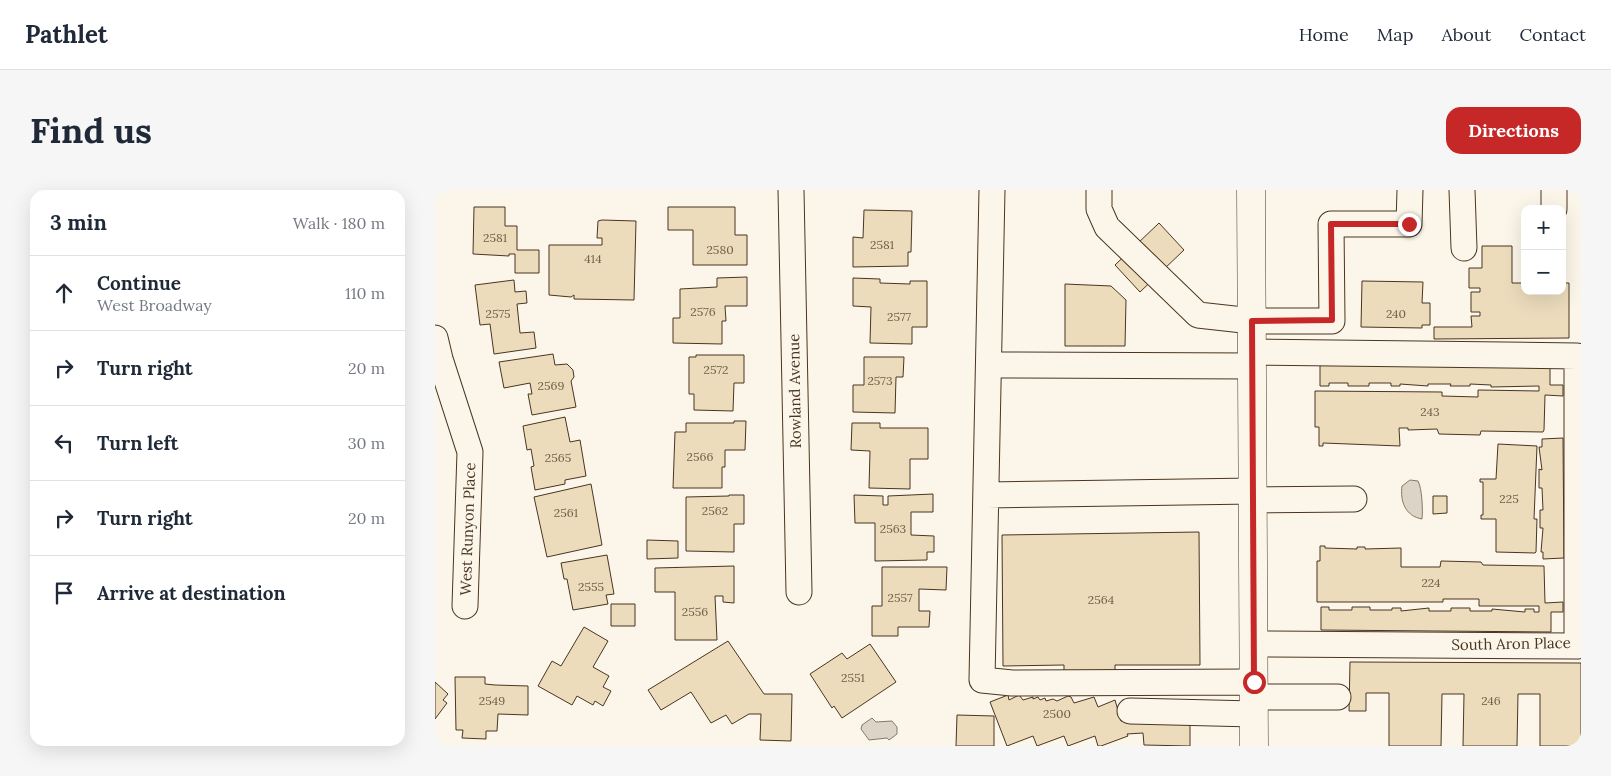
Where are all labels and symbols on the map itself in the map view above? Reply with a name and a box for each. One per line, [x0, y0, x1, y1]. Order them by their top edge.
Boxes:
route end [1398, 213, 1421, 236]
house number: 2581 [483, 230, 507, 245]
house number: 2581 [870, 237, 894, 252]
house number: 2580 [706, 242, 734, 257]
house number: 414 [584, 251, 602, 266]
house number: 2576 [690, 304, 716, 319]
house number: 2575 [485, 306, 511, 321]
house number: 240 [1386, 306, 1406, 321]
house number: 2577 [887, 309, 911, 324]
street label: Rowland Avenue [784, 333, 805, 449]
house number: 2572 [704, 362, 728, 377]
house number: 2573 [867, 373, 893, 388]
house number: 2569 [538, 378, 564, 393]
house number: 243 [1420, 404, 1440, 419]
house number: 2566 [687, 449, 713, 464]
house number: 2565 [545, 450, 571, 465]
street label: West Runyon Place [456, 462, 479, 596]
house number: 225 [1499, 491, 1519, 506]
house number: 2562 [702, 503, 728, 518]
house number: 2561 [554, 505, 578, 520]
house number: 2563 [880, 521, 907, 536]
house number: 224 [1421, 575, 1441, 590]
house number: 2555 [578, 579, 604, 594]
house number: 2557 [887, 590, 913, 605]
house number: 2564 [1088, 592, 1115, 607]
house number: 2556 [682, 604, 708, 619]
street label: South Aron Place [1451, 633, 1571, 654]
house number: 2551 [841, 670, 865, 685]
route start [1243, 671, 1266, 694]
house number: 2549 [479, 693, 505, 708]
house number: 246 [1481, 693, 1501, 708]
house number: 2500 [1043, 706, 1071, 721]

